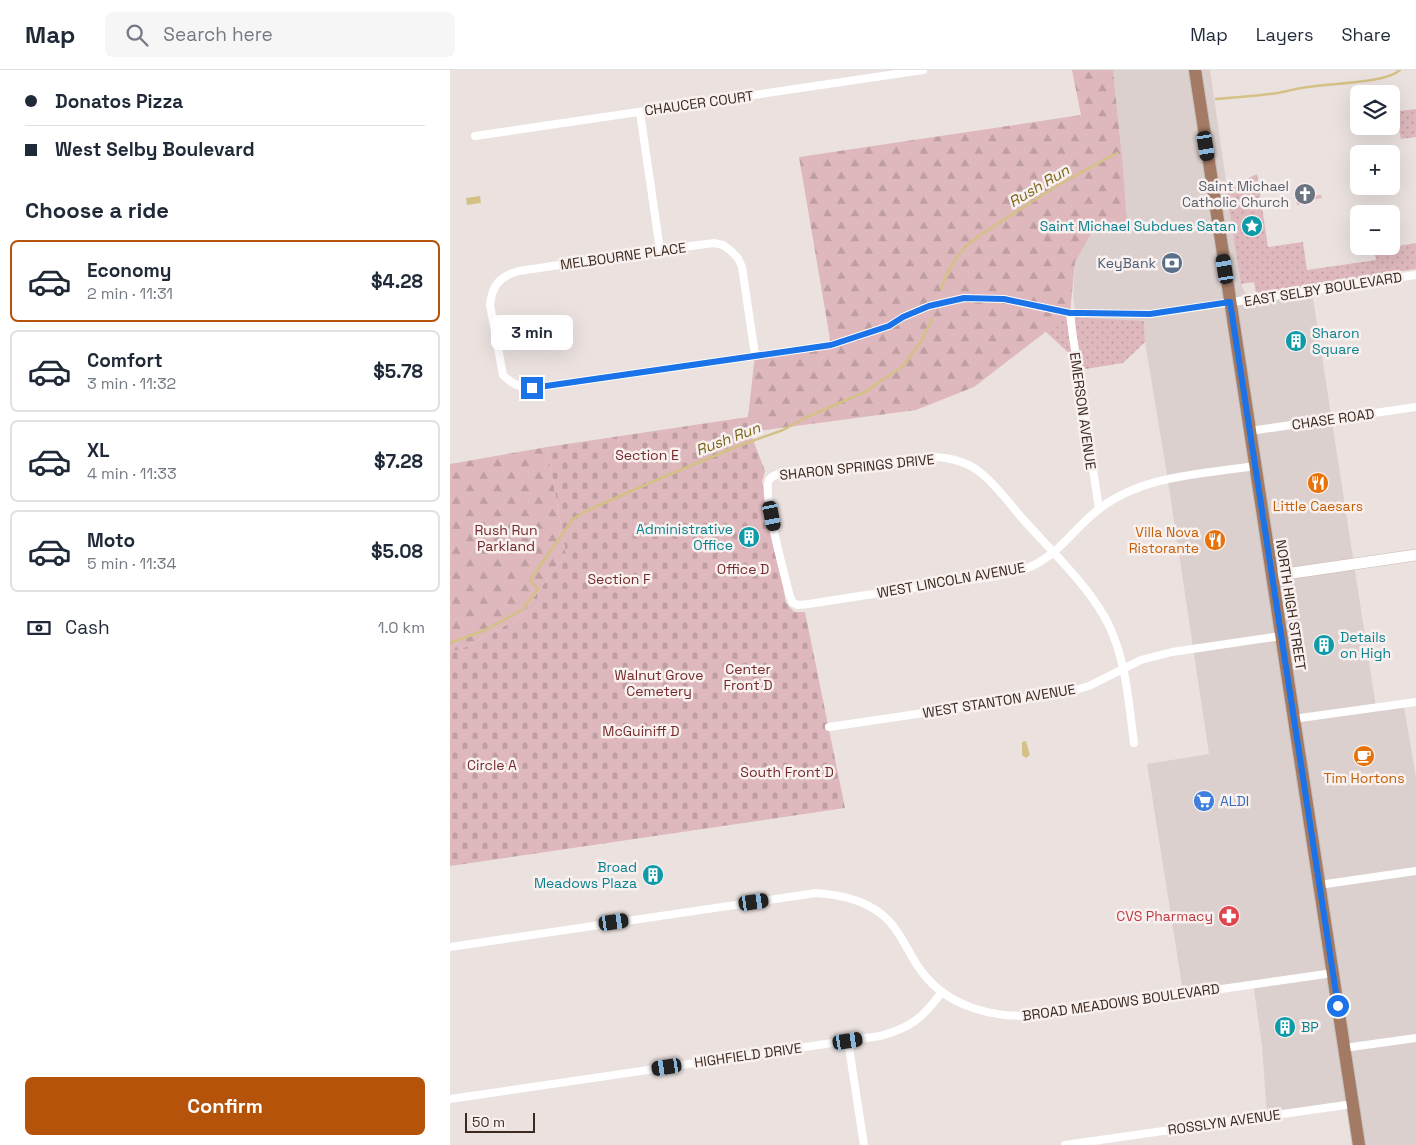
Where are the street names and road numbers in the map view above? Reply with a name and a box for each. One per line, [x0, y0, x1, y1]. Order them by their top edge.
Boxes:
street label: CHAUCER COURT [643, 86, 755, 120]
street label: MELBOURNE PLACE [559, 238, 687, 274]
street label: EAST SELBY BOULEVARD [1243, 268, 1403, 310]
street label: EMERSON AVENUE [1066, 351, 1100, 471]
street label: CHASE ROAD [1291, 404, 1375, 434]
street label: SHARON SPRINGS DRIVE [779, 450, 935, 484]
street label: NORTH HIGH STREET [1272, 538, 1310, 672]
street label: WEST LINCOLN AVENUE [876, 558, 1027, 602]
street label: WEST STANTON AVENUE [921, 680, 1077, 722]
street label: BROAD MEADOWS BOULEVARD [1021, 979, 1221, 1025]
street label: HIGHFIELD DRIVE [693, 1039, 803, 1071]
street label: ROSSLYN AVENUE [1166, 1105, 1282, 1139]

